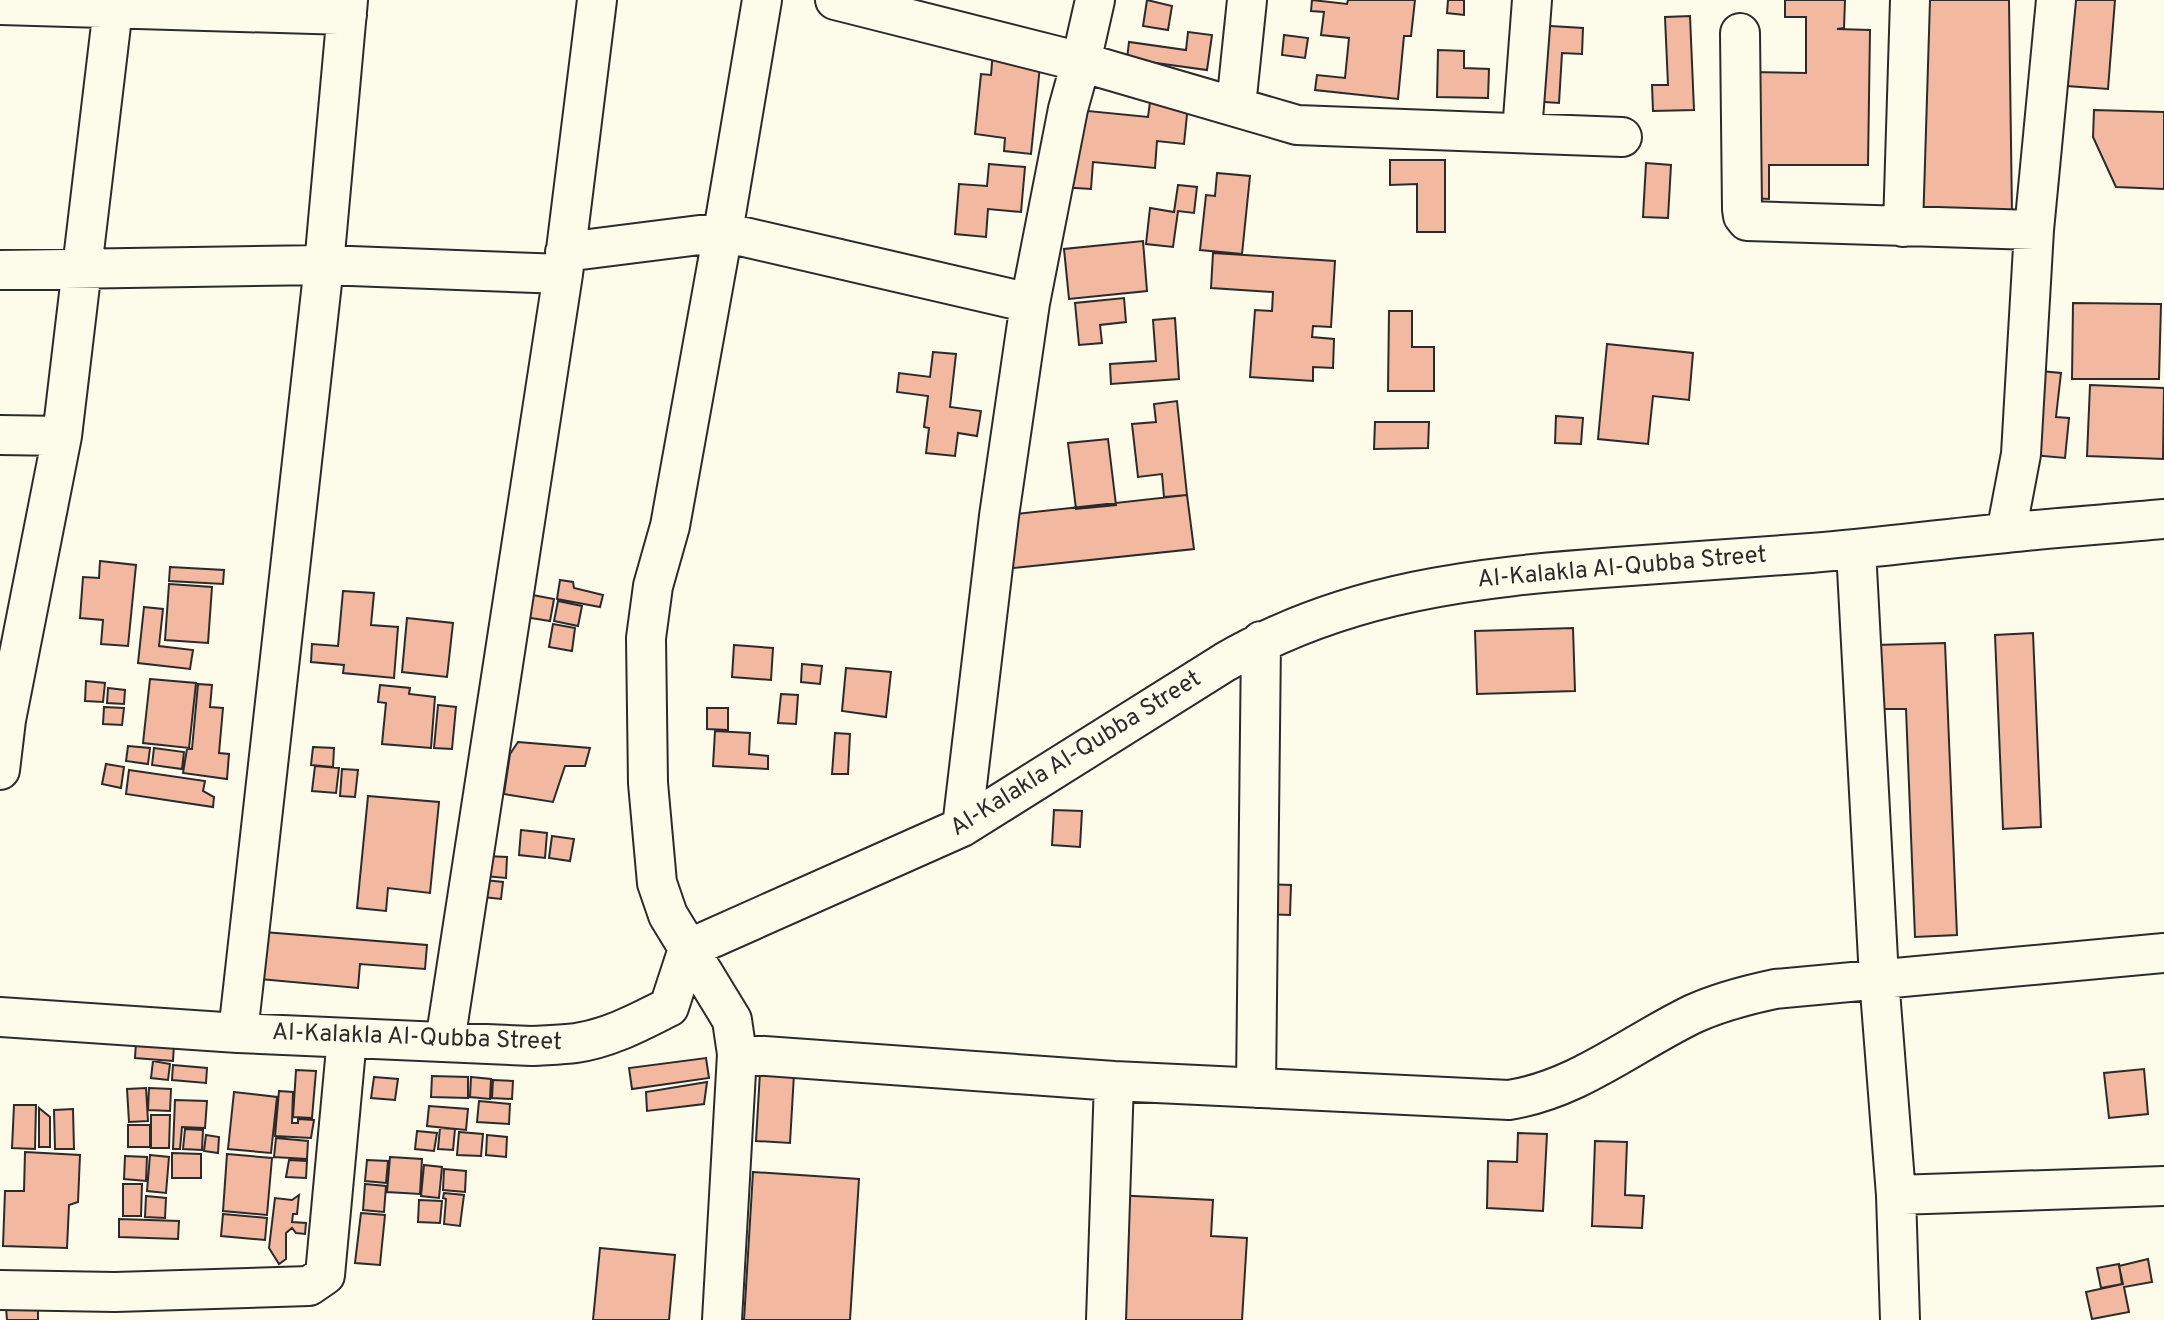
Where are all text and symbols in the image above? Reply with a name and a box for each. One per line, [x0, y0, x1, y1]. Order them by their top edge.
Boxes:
street label: Al-Kalakla Al-Qubba Street [1476, 540, 1768, 596]
street label: Al-Kalakla Al-Qubba Street [945, 664, 1207, 844]
street label: Al-Kalakla Al-Qubba Street [272, 1018, 562, 1058]

